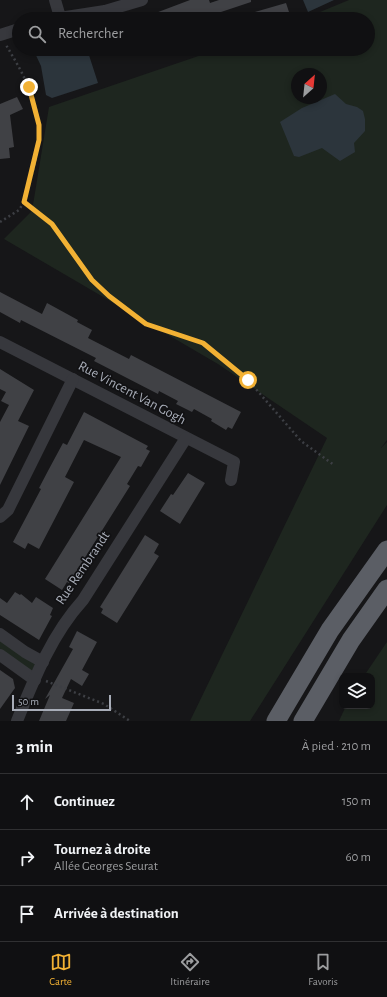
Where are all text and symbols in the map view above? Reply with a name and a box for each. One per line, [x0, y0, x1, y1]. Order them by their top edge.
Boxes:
search box [12, 12, 375, 56]
icon: search [26, 23, 48, 45]
text: Rechercher [58, 26, 123, 41]
north arrow [291, 68, 327, 104]
route end [20, 78, 38, 96]
street label: Rue Vincent Van Gogh [76, 359, 188, 427]
route start [239, 371, 257, 389]
street label: Rue Rembrandt [53, 528, 113, 607]
map controls [339, 673, 375, 709]
button: layers [339, 673, 375, 709]
scale bar [12, 693, 111, 712]
text: 50 m [18, 696, 39, 707]
text: 3 min [16, 738, 53, 755]
text: À pied · 210 m [302, 740, 371, 753]
icon: ahead [16, 791, 38, 813]
text: Continuez [54, 794, 115, 809]
text: 150 m [342, 795, 371, 808]
text: Tournez à droite [54, 842, 151, 857]
icon: right [16, 847, 38, 869]
text: 60 m [345, 851, 371, 864]
text: Allée Georges Seurat [54, 860, 158, 873]
icon: arrive [16, 903, 38, 925]
text: Arrivée à destination [54, 906, 179, 921]
tab: Carte [49, 951, 72, 988]
tab: Itinéraire [170, 951, 210, 988]
tab: Favoris [308, 951, 338, 988]

